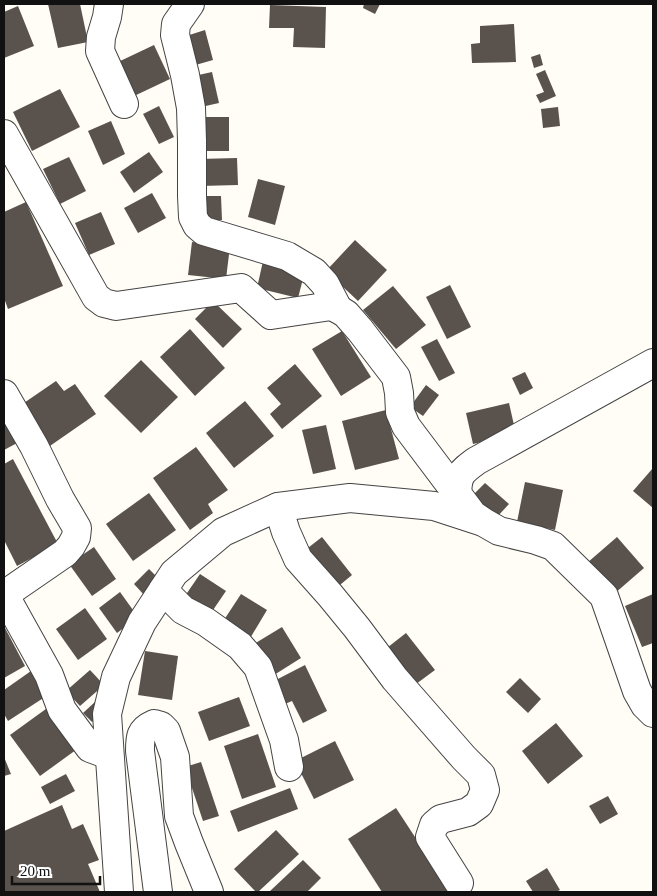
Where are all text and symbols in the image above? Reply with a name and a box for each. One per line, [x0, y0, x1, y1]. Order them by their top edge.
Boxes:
scale bar [12, 854, 100, 886]
text: 20 m [20, 863, 51, 879]

